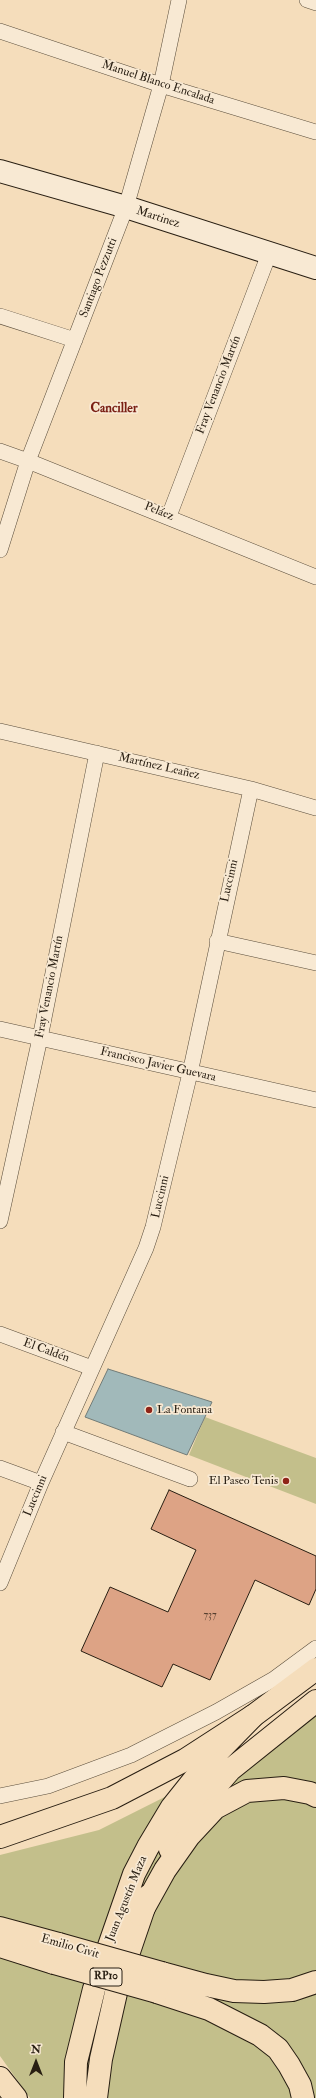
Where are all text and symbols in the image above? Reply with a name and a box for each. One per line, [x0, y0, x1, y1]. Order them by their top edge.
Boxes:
street label: Manuel Blanco Encalada [100, 58, 216, 108]
street label: Martinez [134, 204, 182, 232]
street label: Santiago Pezzutti [77, 236, 121, 320]
street label: Fray Venancio Martín [194, 334, 244, 436]
district label: Canciller [90, 401, 138, 417]
street label: Peláez [142, 500, 176, 524]
street label: Martínez Leañez [117, 751, 201, 783]
street label: Luccinni [218, 858, 242, 904]
street label: Fray Venancio Martín [33, 934, 67, 1040]
street label: Francisco Javier Guevara [99, 1045, 217, 1085]
street label: Luccinni [149, 1174, 173, 1220]
street label: El Caldén [21, 1336, 71, 1366]
place label: La Fontana [157, 1403, 212, 1417]
marker: La Fontana [144, 1405, 154, 1415]
street label: Luccinni [21, 1473, 51, 1519]
place label: El Paseo Tenis [209, 1474, 278, 1488]
marker: El Paseo Tenis [281, 1476, 291, 1486]
house number: 737 [203, 1610, 217, 1622]
street label: Juan Agustín Maza [103, 1854, 151, 1944]
street label: Emilio Civit [39, 1932, 101, 1962]
road number: RP10 [90, 1968, 122, 1986]
north arrow [16, 2042, 56, 2082]
text: N [31, 2043, 41, 2056]

